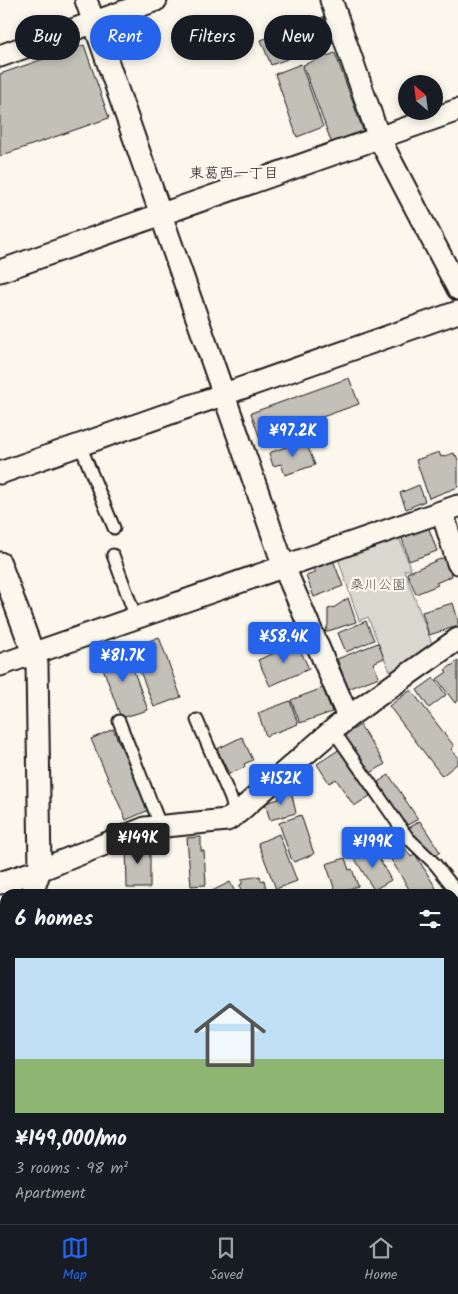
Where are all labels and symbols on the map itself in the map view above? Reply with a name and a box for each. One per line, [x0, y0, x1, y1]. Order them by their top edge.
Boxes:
north arrow [398, 75, 442, 120]
district label: 東葛西一丁目 [189, 162, 279, 186]
pin: ¥97.2K [252, 416, 334, 458]
park label: 桑川公園 [350, 574, 406, 596]
pin: ¥58.4K [243, 622, 325, 664]
pin: ¥81.7K [82, 640, 164, 683]
pin: ¥152K [246, 764, 316, 806]
pin: ¥149K [103, 822, 173, 865]
pin: ¥199K [338, 826, 408, 869]

